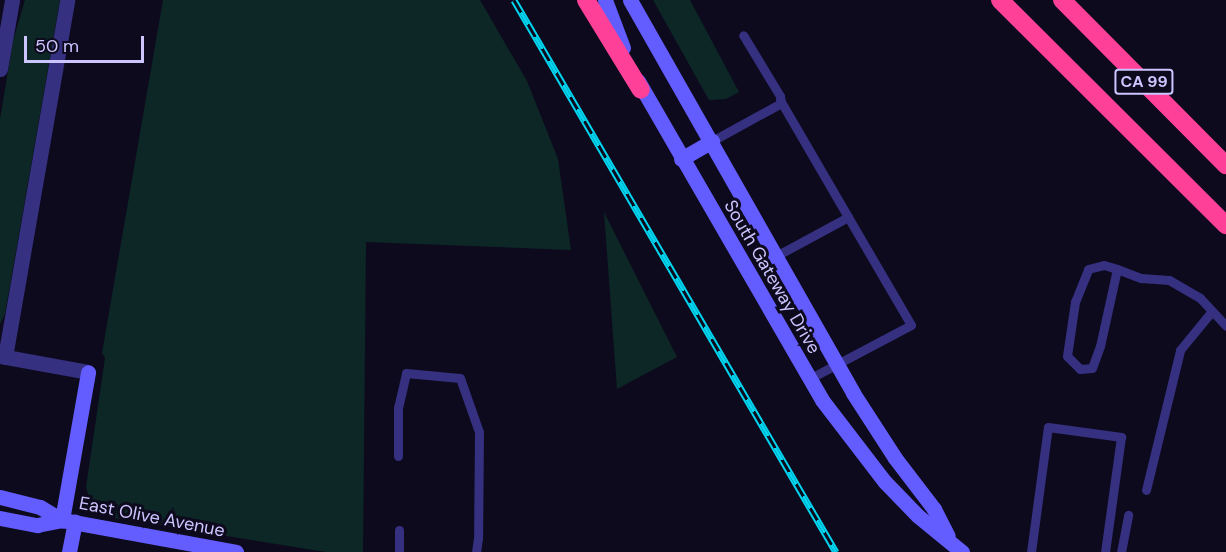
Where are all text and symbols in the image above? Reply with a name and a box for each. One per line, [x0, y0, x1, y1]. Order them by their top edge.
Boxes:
scale bar [27, 24, 147, 62]
text: 50 m [35, 34, 79, 58]
road number: CA 99 [1114, 69, 1174, 95]
street label: South Gateway Drive [719, 196, 825, 358]
street label: East Olive Avenue [77, 492, 227, 542]

